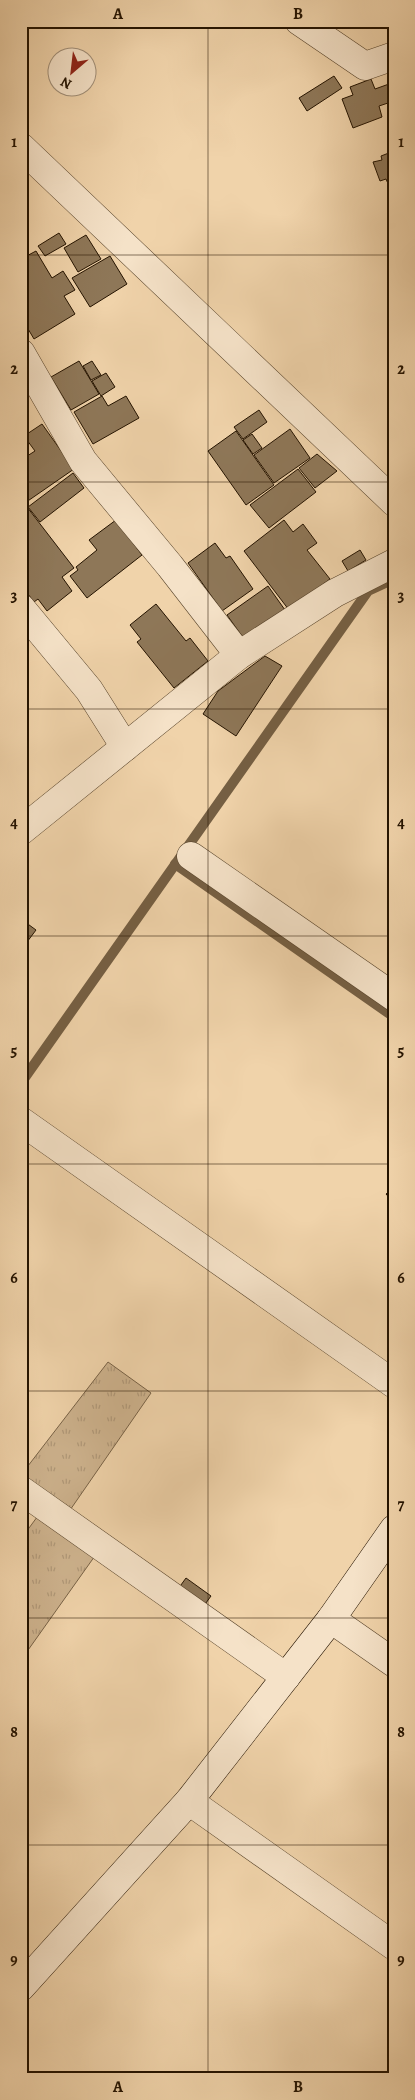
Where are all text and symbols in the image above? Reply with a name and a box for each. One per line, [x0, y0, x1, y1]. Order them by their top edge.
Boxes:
text: A [112, 3, 124, 25]
text: B [293, 3, 303, 25]
north arrow [48, 48, 98, 98]
text: N [57, 72, 75, 94]
text: 1 [11, 131, 17, 153]
text: 1 [398, 131, 404, 153]
text: 2 [10, 358, 18, 380]
text: 2 [397, 358, 405, 380]
text: 3 [11, 585, 18, 607]
text: 3 [398, 585, 405, 607]
text: 4 [10, 812, 18, 834]
text: 4 [397, 812, 405, 834]
text: 5 [11, 1040, 18, 1062]
text: 5 [398, 1040, 405, 1062]
text: 6 [10, 1267, 18, 1289]
text: 6 [397, 1267, 405, 1289]
text: 7 [11, 1494, 18, 1516]
text: 7 [398, 1494, 405, 1516]
text: 8 [10, 1721, 18, 1743]
text: 8 [397, 1721, 405, 1743]
text: 9 [10, 1949, 18, 1971]
text: 9 [397, 1949, 405, 1971]
text: A [112, 2076, 124, 2098]
text: B [293, 2076, 303, 2098]

